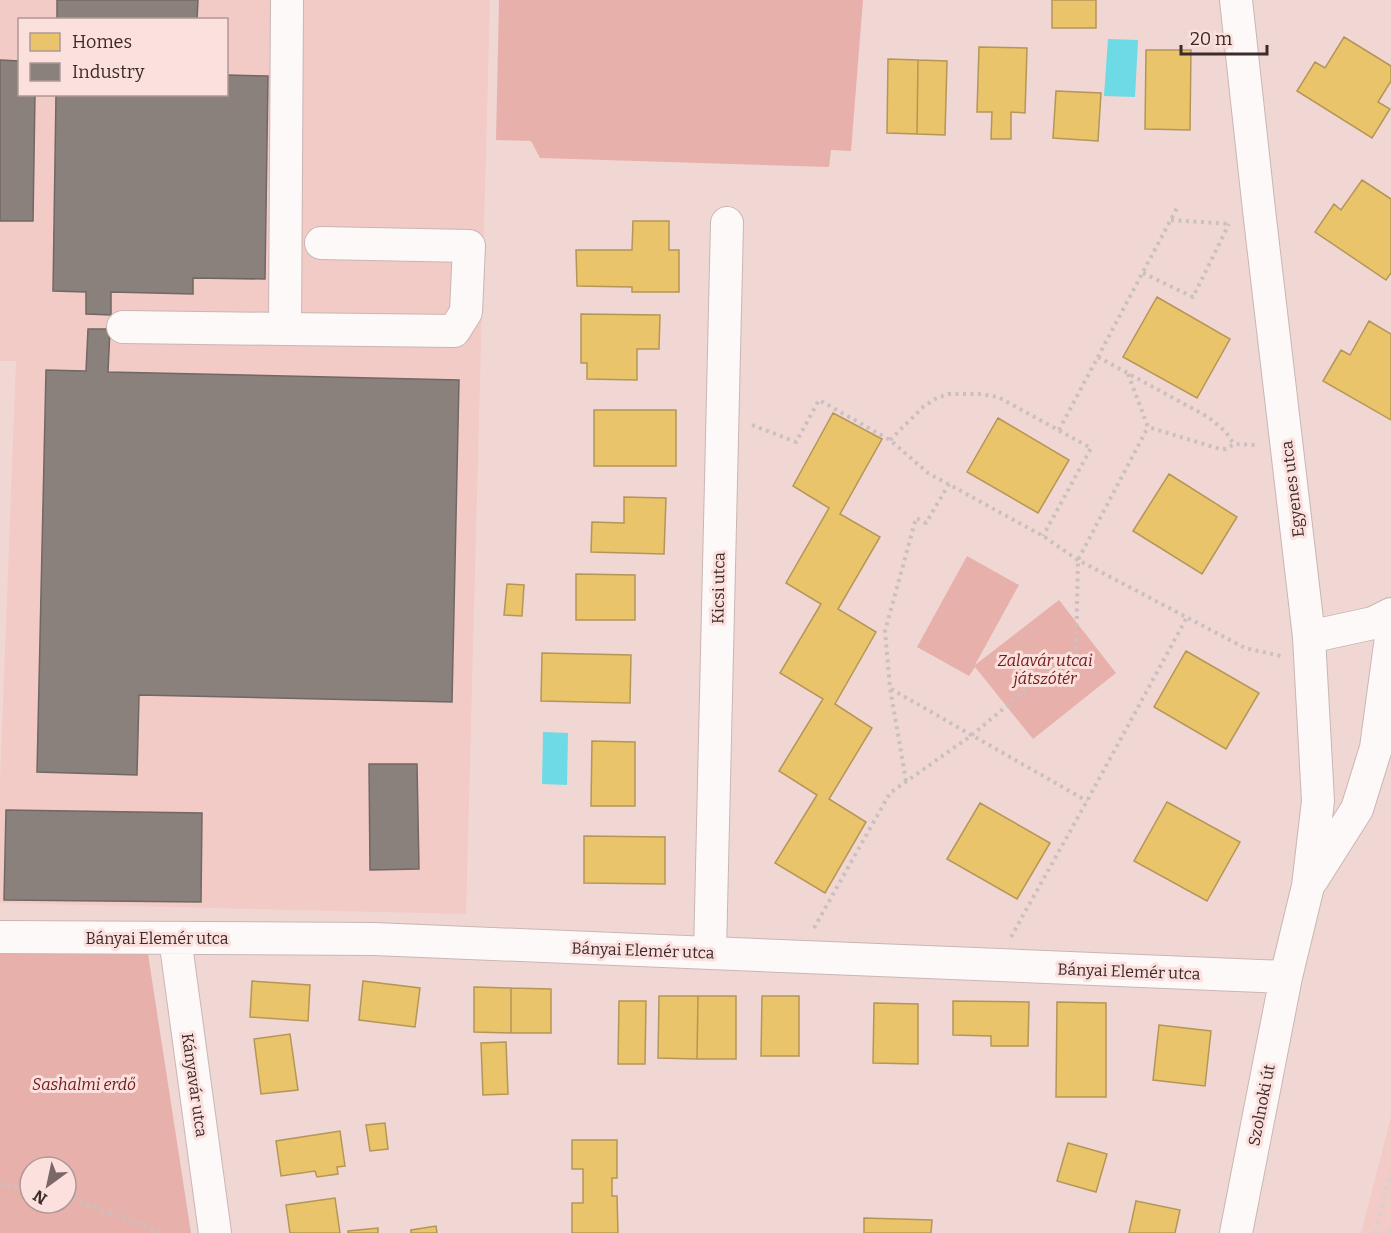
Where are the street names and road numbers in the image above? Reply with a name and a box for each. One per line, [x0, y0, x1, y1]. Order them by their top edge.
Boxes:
street label: Egyenes utca [1277, 439, 1308, 538]
street label: Kicsi utca [708, 552, 729, 624]
street label: Bányai Elemér utca [86, 929, 229, 948]
street label: Bányai Elemér utca [571, 939, 715, 962]
street label: Bányai Elemér utca [1057, 960, 1201, 983]
street label: Kányavár utca [178, 1032, 211, 1139]
street label: Szolnoki út [1244, 1062, 1279, 1148]

